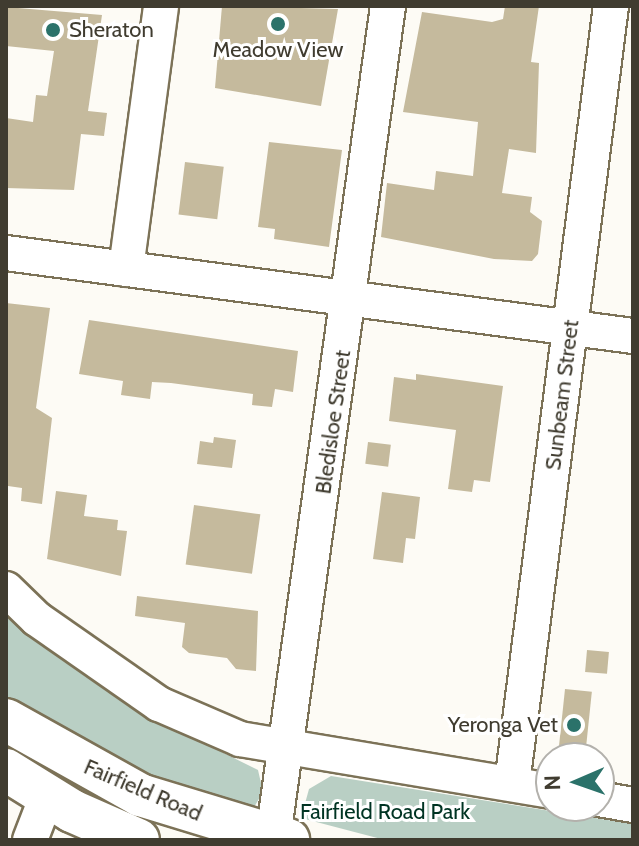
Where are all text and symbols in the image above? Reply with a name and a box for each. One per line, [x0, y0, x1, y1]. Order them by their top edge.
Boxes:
marker: Meadow View [269, 15, 287, 33]
place label: Sheraton [69, 17, 154, 43]
marker: Sheraton [44, 21, 62, 39]
place label: Meadow View [213, 37, 343, 63]
street label: Sunbeam Street [540, 318, 584, 472]
street label: Bledisloe Street [310, 348, 356, 496]
place label: Yeronga Vet [448, 712, 558, 738]
marker: Yeronga Vet [565, 716, 583, 734]
north arrow [535, 742, 615, 822]
street label: Fairfield Road [80, 753, 206, 827]
text: N [539, 775, 566, 791]
park label: Fairfield Road Park [300, 799, 470, 825]

